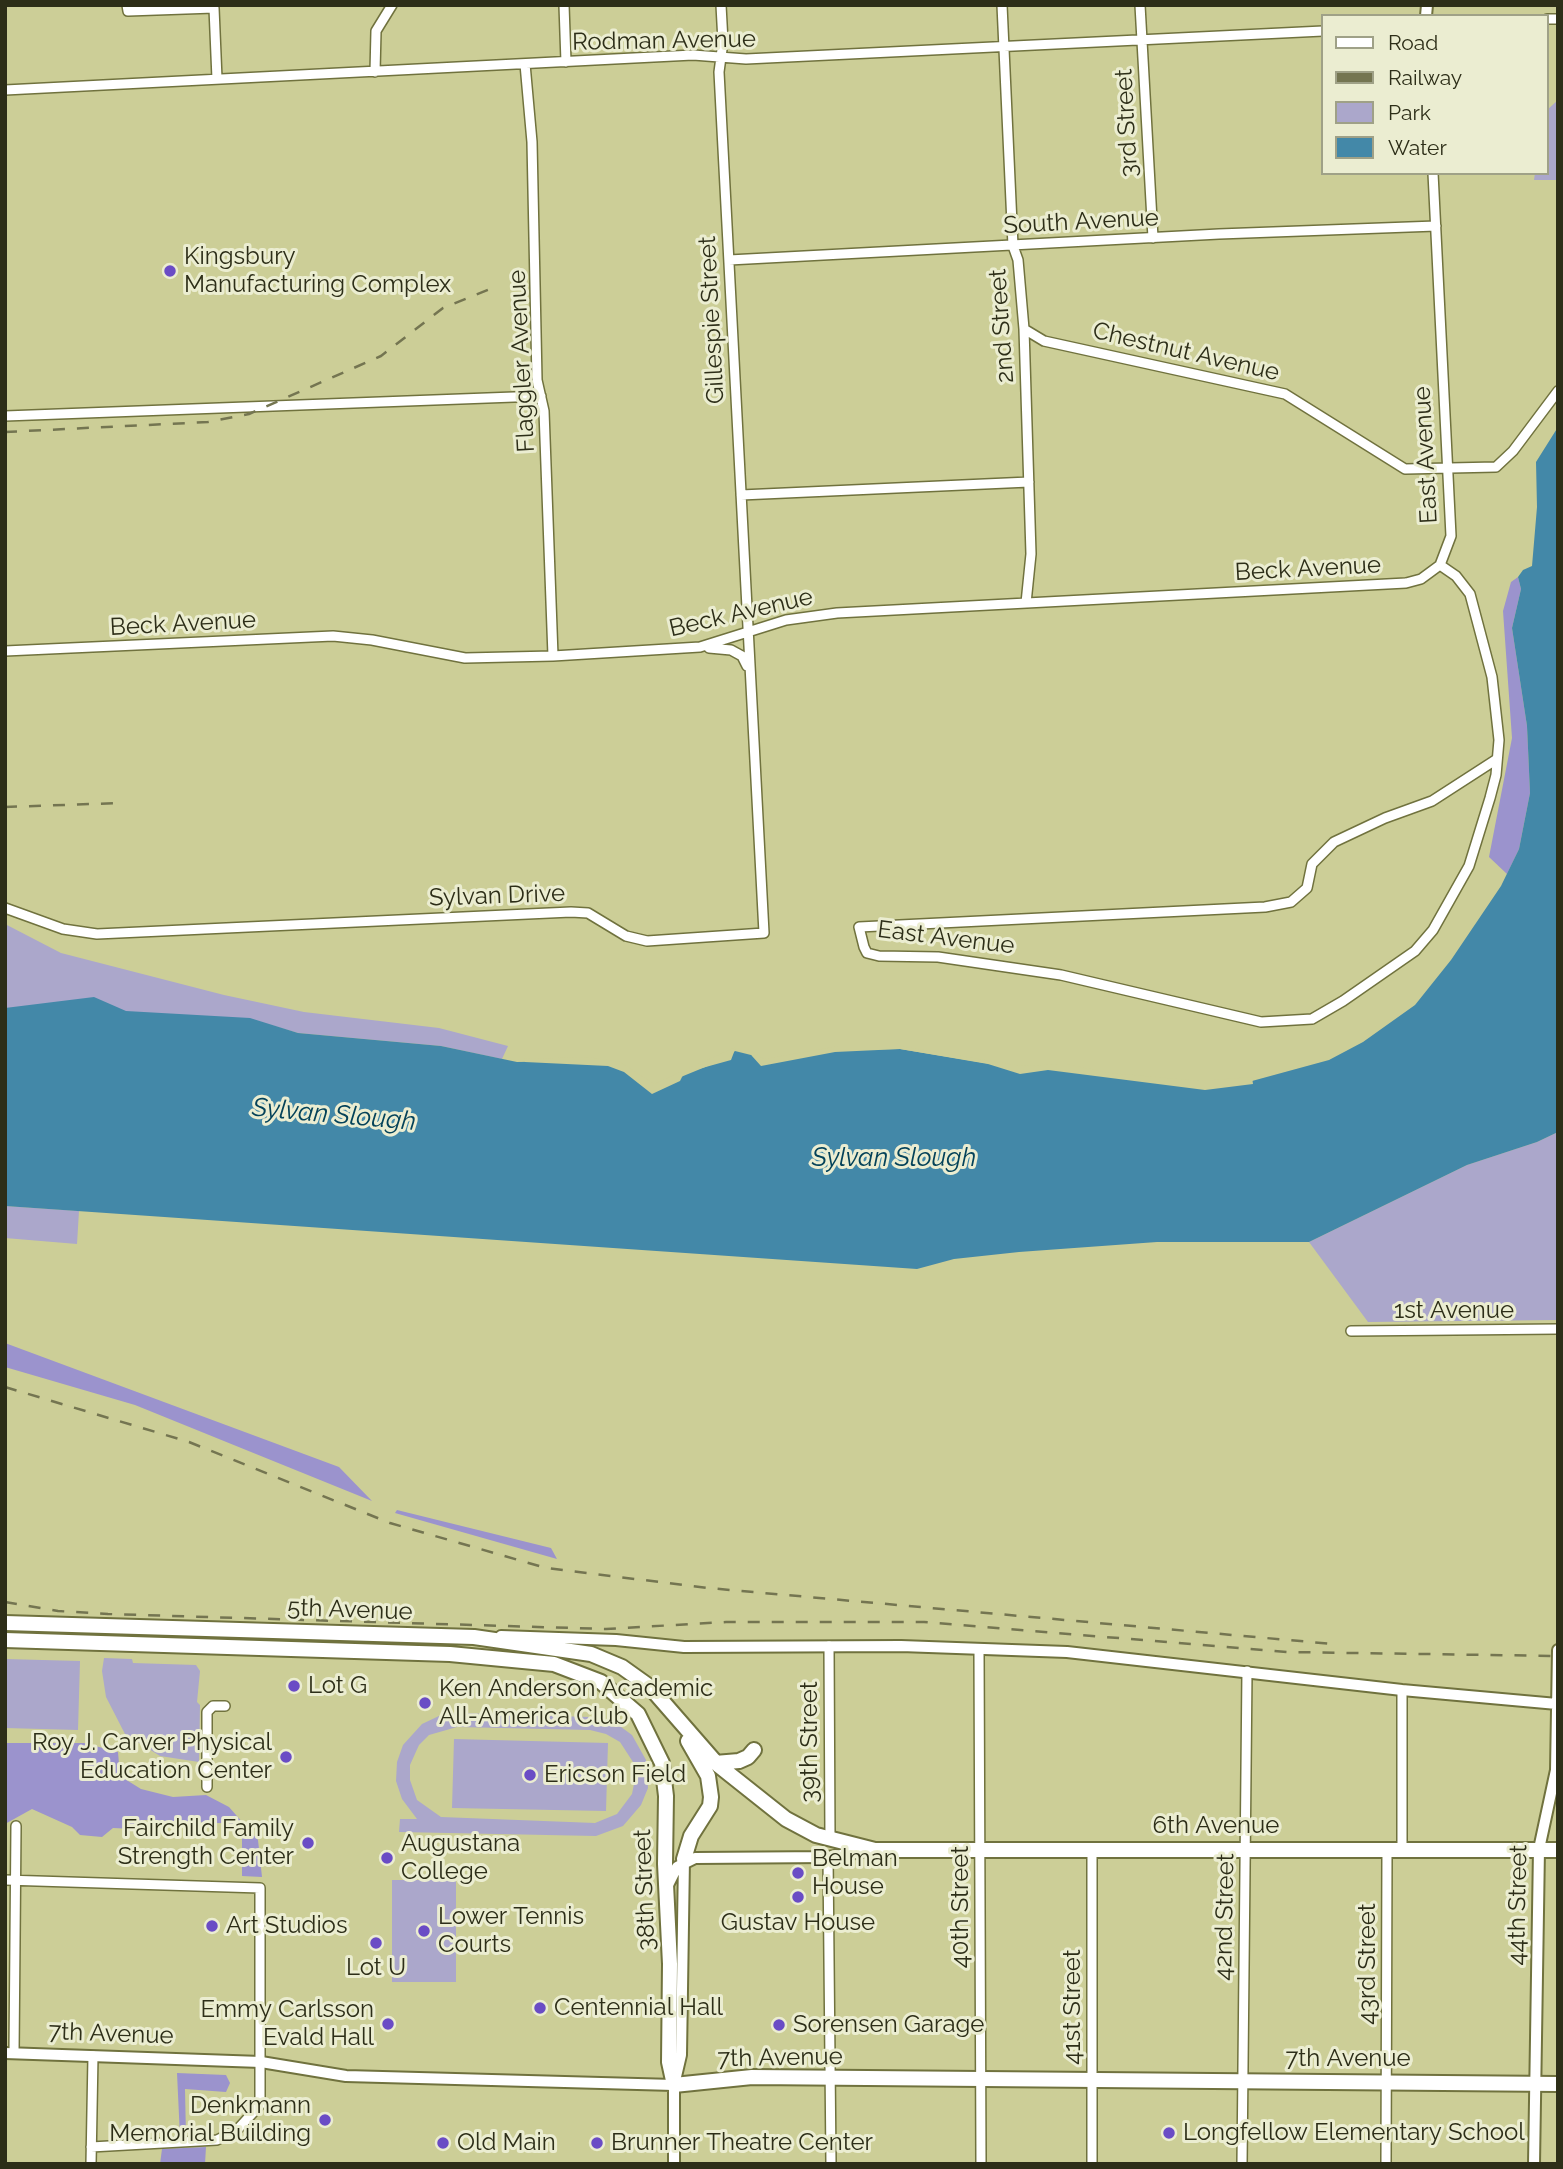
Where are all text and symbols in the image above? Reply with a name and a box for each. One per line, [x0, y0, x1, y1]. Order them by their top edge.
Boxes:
legend [1322, 14, 1549, 175]
street label: Rodman Avenue [572, 25, 756, 57]
text: Road [1388, 30, 1438, 55]
text: Railway [1388, 65, 1462, 90]
street label: 3rd Street [1110, 68, 1144, 178]
text: Park [1388, 100, 1431, 125]
text: Water [1388, 135, 1447, 160]
street label: South Avenue [1003, 204, 1159, 240]
street label: Gillespie Street [693, 235, 731, 405]
place label: Kingsbury Manufacturing Complex [184, 243, 451, 299]
marker: Kingsbury Manufacturing Complex [162, 263, 178, 279]
street label: 2nd Street [984, 268, 1020, 384]
street label: Flaggler Avenue [503, 269, 541, 453]
street label: Chestnut Avenue [1090, 317, 1282, 387]
street label: East Avenue [1408, 386, 1444, 524]
street label: Beck Avenue [1234, 551, 1382, 587]
street label: Beck Avenue [666, 583, 816, 643]
street label: Beck Avenue [109, 606, 257, 642]
street label: Sylvan Drive [428, 879, 566, 913]
street label: East Avenue [876, 915, 1016, 961]
water label: Sylvan Slough [251, 1092, 417, 1138]
water label: Sylvan Slough [812, 1142, 976, 1174]
street label: 1st Avenue [1394, 1297, 1514, 1325]
street label: 5th Avenue [287, 1593, 413, 1627]
place label: Lot G [308, 1672, 367, 1700]
place label: Ken Anderson Academic All-America Club [439, 1675, 713, 1731]
marker: Lot G [286, 1678, 302, 1694]
street label: 39th Street [796, 1681, 824, 1803]
marker: Ken Anderson Academic All-America Club [417, 1695, 433, 1711]
place label: Roy J. Carver Physical Education Center [32, 1729, 272, 1785]
marker: Roy J. Carver Physical Education Center [278, 1749, 294, 1765]
place label: Ericson Field [544, 1761, 686, 1789]
marker: Ericson Field [522, 1767, 538, 1783]
street label: 6th Avenue [1153, 1812, 1279, 1840]
place label: Fairchild Family Strength Center [118, 1815, 294, 1871]
street label: 38th Street [628, 1829, 662, 1951]
place label: Augustana College [401, 1830, 520, 1886]
marker: Fairchild Family Strength Center [300, 1835, 316, 1851]
street label: 44th Street [1503, 1844, 1533, 1966]
place label: Belman House [812, 1845, 898, 1901]
street label: 40th Street [947, 1846, 975, 1968]
marker: Augustana College [379, 1850, 395, 1866]
street label: 42nd Street [1209, 1853, 1241, 1981]
marker: Belman House [790, 1865, 806, 1881]
marker: Gustav House [790, 1889, 806, 1905]
place label: Lower Tennis Courts [438, 1903, 584, 1959]
street label: 43rd Street [1354, 1903, 1382, 2025]
place label: Gustav House [721, 1909, 875, 1937]
place label: Art Studios [226, 1912, 347, 1940]
marker: Art Studios [204, 1918, 220, 1934]
marker: Lower Tennis Courts [416, 1923, 432, 1939]
marker: Lot U [368, 1935, 384, 1951]
street label: 41st Street [1059, 1949, 1087, 2065]
place label: Lot U [346, 1954, 406, 1982]
place label: Centennial Hall [554, 1994, 723, 2022]
place label: Emmy Carlsson Evald Hall [201, 1996, 374, 2052]
marker: Centennial Hall [532, 2000, 548, 2016]
place label: Sorensen Garage [793, 2011, 984, 2039]
marker: Emmy Carlsson Evald Hall [380, 2016, 396, 2032]
street label: 7th Avenue [48, 2017, 174, 2051]
marker: Sorensen Garage [771, 2017, 787, 2033]
street label: 7th Avenue [717, 2043, 843, 2073]
street label: 7th Avenue [1285, 2045, 1411, 2073]
place label: Denkmann Memorial Building [109, 2092, 311, 2148]
marker: Denkmann Memorial Building [317, 2112, 333, 2128]
place label: Longfellow Elementary School [1183, 2119, 1525, 2147]
marker: Longfellow Elementary School [1161, 2125, 1177, 2141]
place label: Old Main [457, 2129, 556, 2157]
place label: Brunner Theatre Center [611, 2129, 873, 2157]
marker: Old Main [435, 2135, 451, 2151]
marker: Brunner Theatre Center [589, 2135, 605, 2151]

